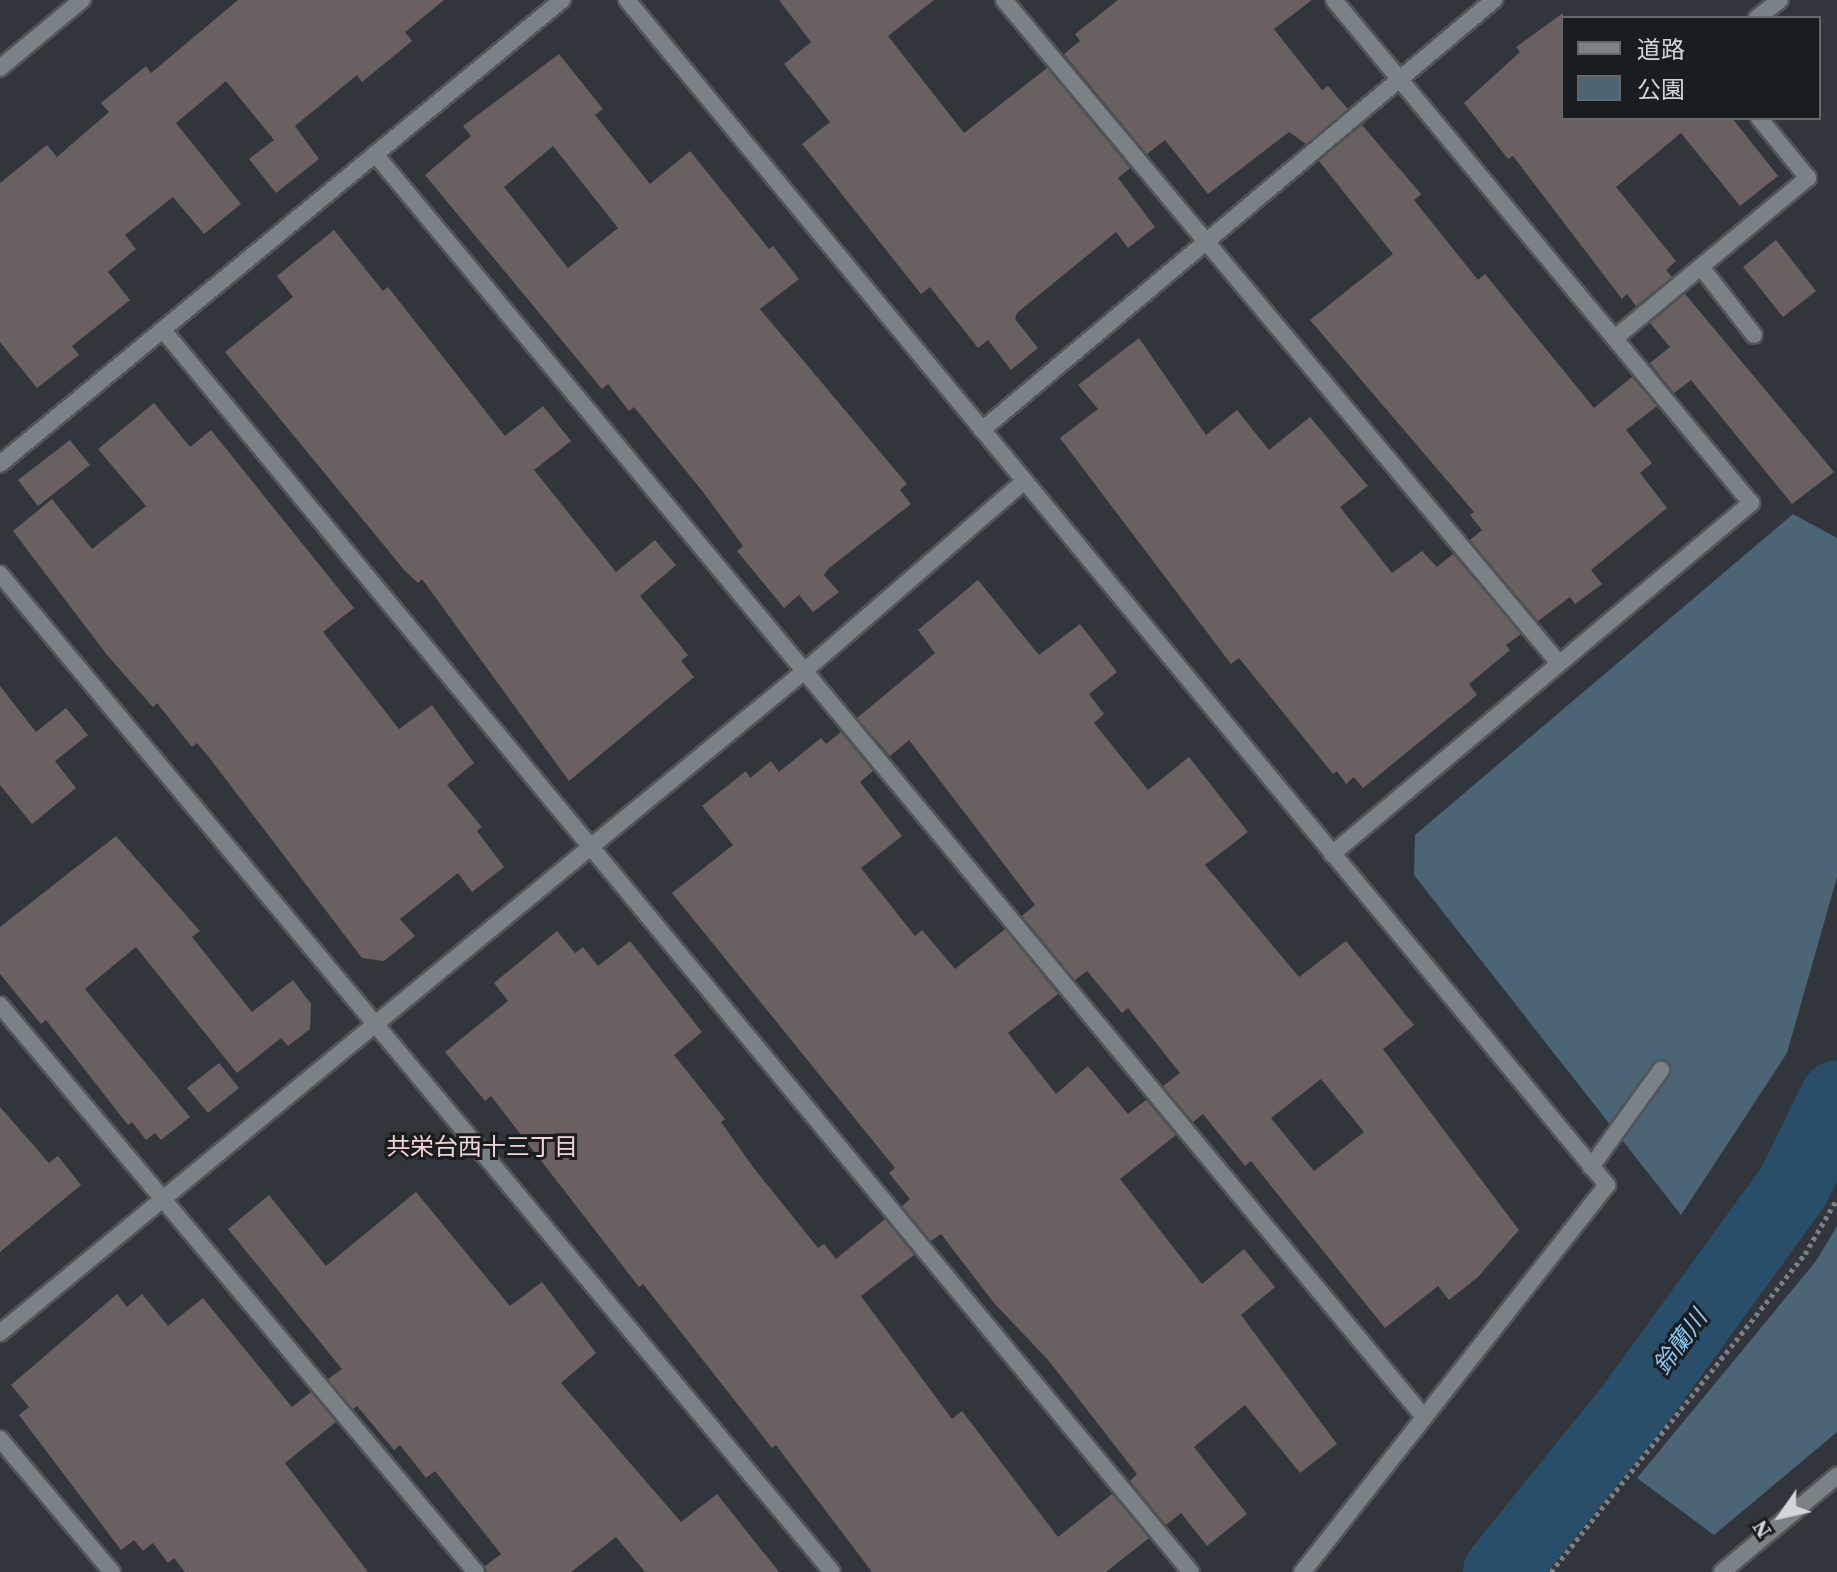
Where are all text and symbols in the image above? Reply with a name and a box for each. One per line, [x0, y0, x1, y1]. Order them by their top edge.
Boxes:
legend [1561, 16, 1821, 120]
text: 道路 [1637, 33, 1685, 66]
text: 公園 [1637, 73, 1685, 106]
district label: 共栄台西十三丁目 [386, 1133, 578, 1161]
water label: 鈴蘭川 [1647, 1304, 1713, 1380]
north arrow [1741, 1476, 1821, 1556]
text: N [1744, 1514, 1778, 1544]

